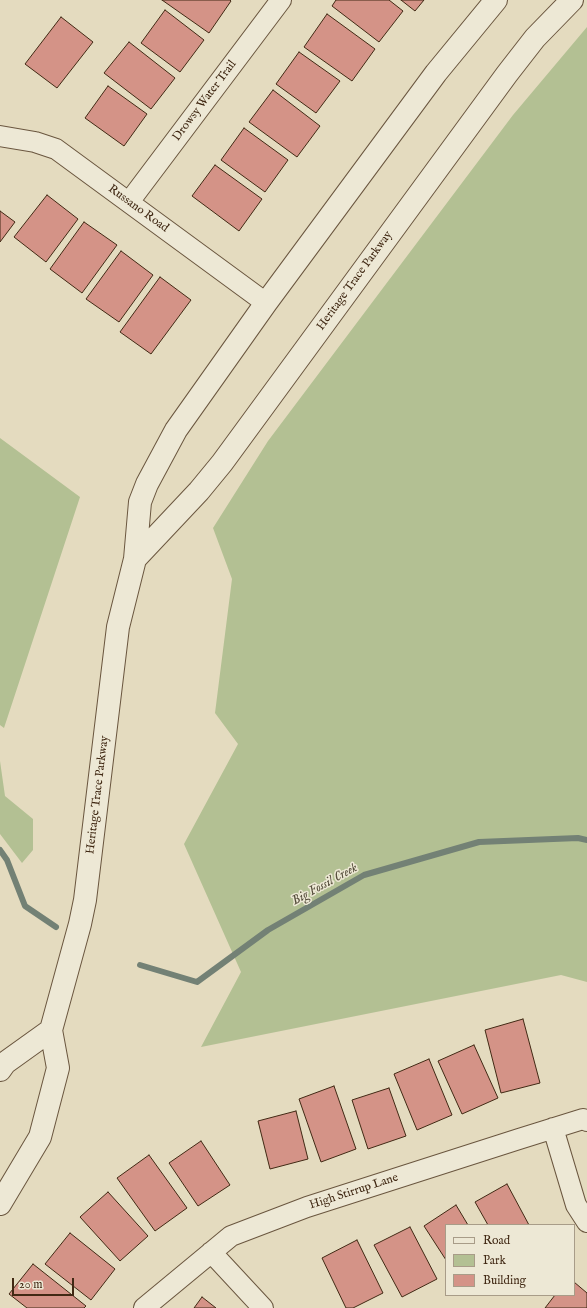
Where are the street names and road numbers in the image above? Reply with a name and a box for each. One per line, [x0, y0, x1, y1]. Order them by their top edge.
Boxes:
street label: Drowsy Water Trail [170, 58, 240, 144]
street label: Russano Road [105, 182, 171, 236]
street label: Heritage Trace Parkway [314, 228, 396, 334]
street label: Heritage Trace Parkway [84, 735, 112, 855]
street label: High Stirrup Lane [308, 1171, 400, 1213]

